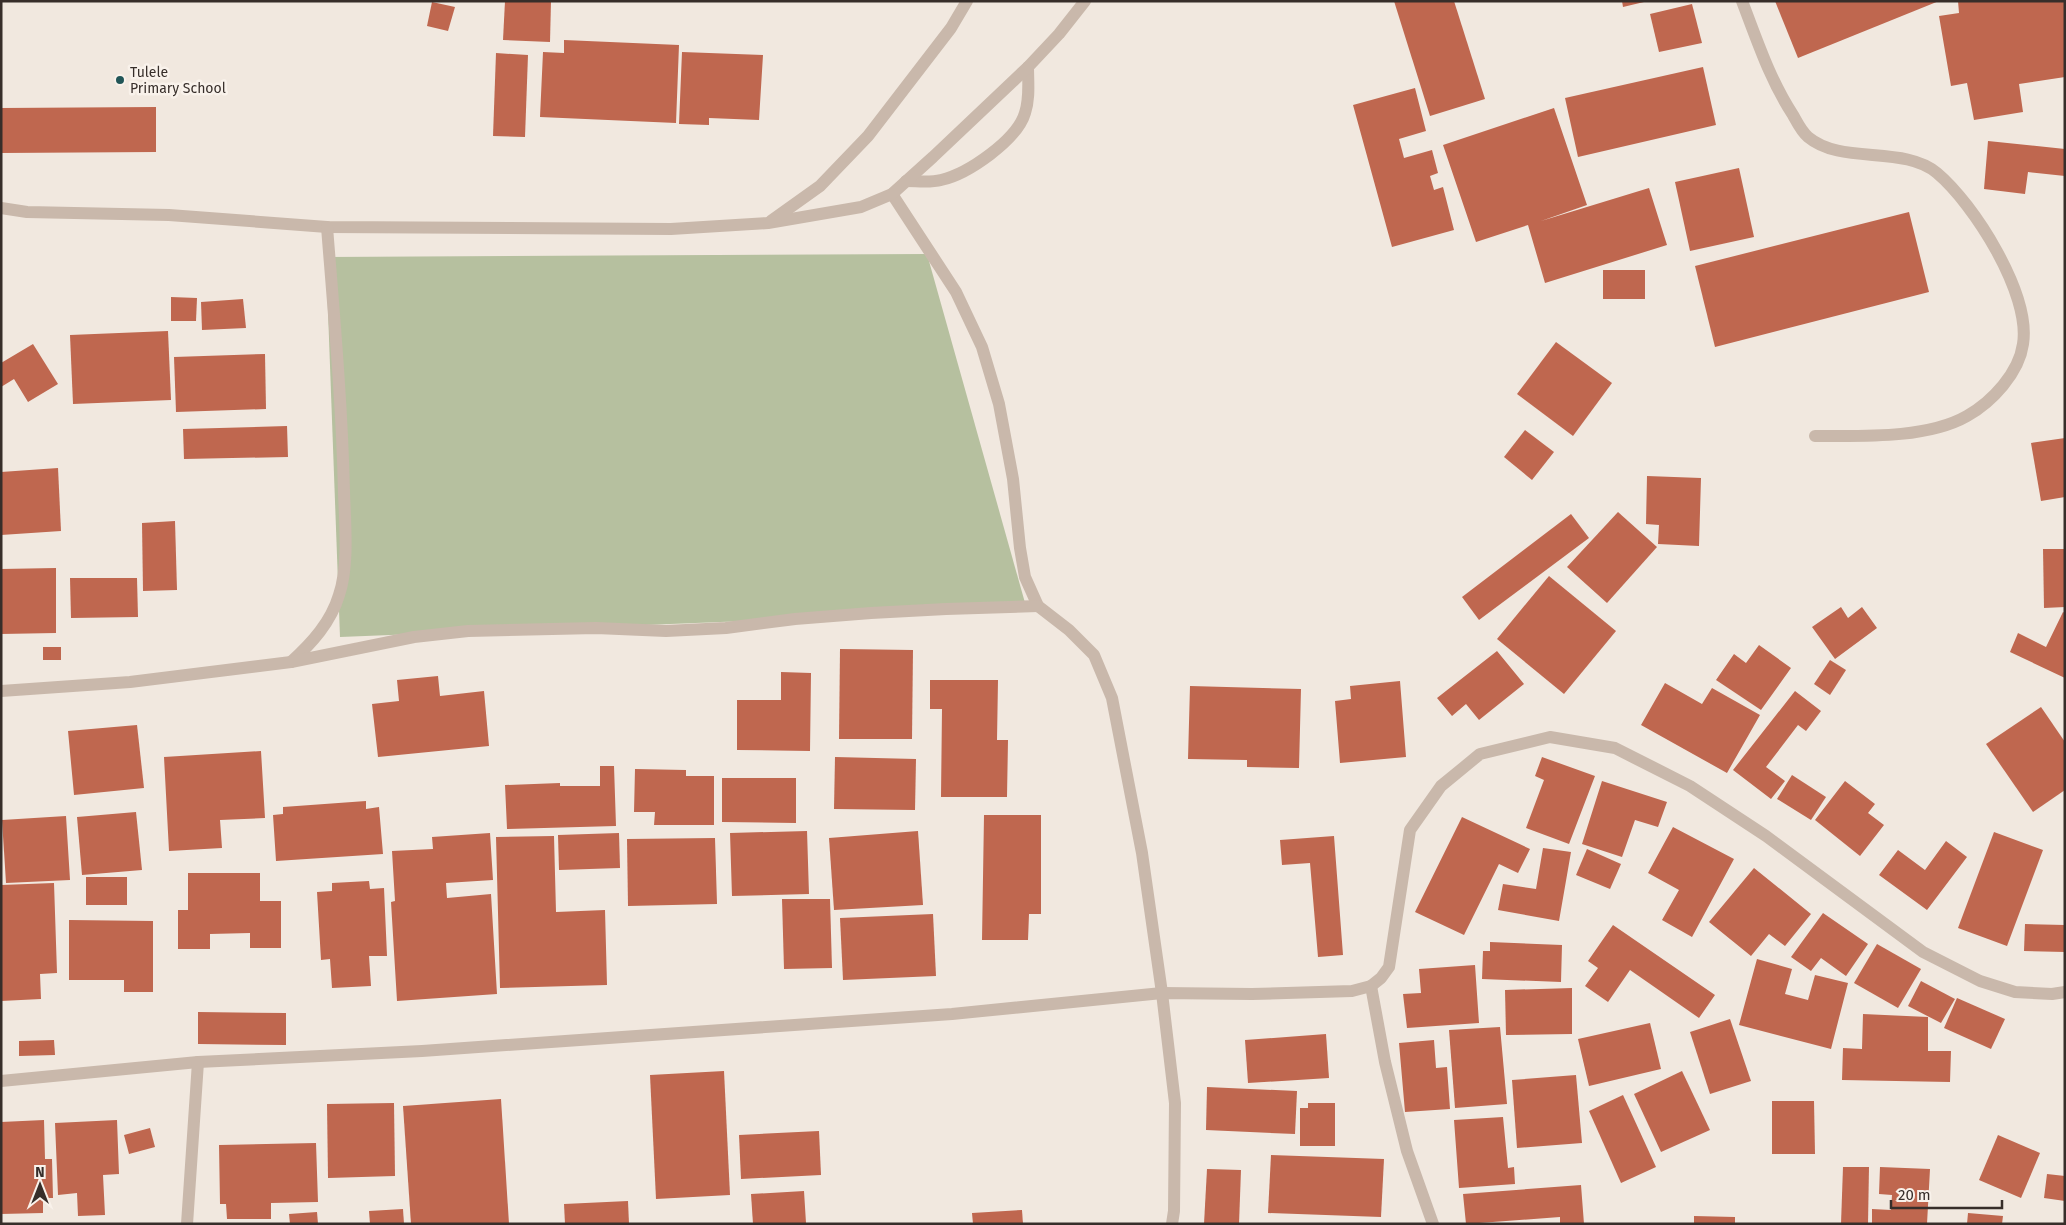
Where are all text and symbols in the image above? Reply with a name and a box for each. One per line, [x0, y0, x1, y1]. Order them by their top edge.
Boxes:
place label: Tulele Primary School [130, 64, 226, 97]
marker: Tulele Primary School [114, 74, 126, 86]
north arrow [15, 1160, 65, 1210]
text: N [35, 1164, 45, 1181]
scale bar [1891, 1178, 2002, 1210]
text: 20 m [1898, 1186, 1931, 1204]

